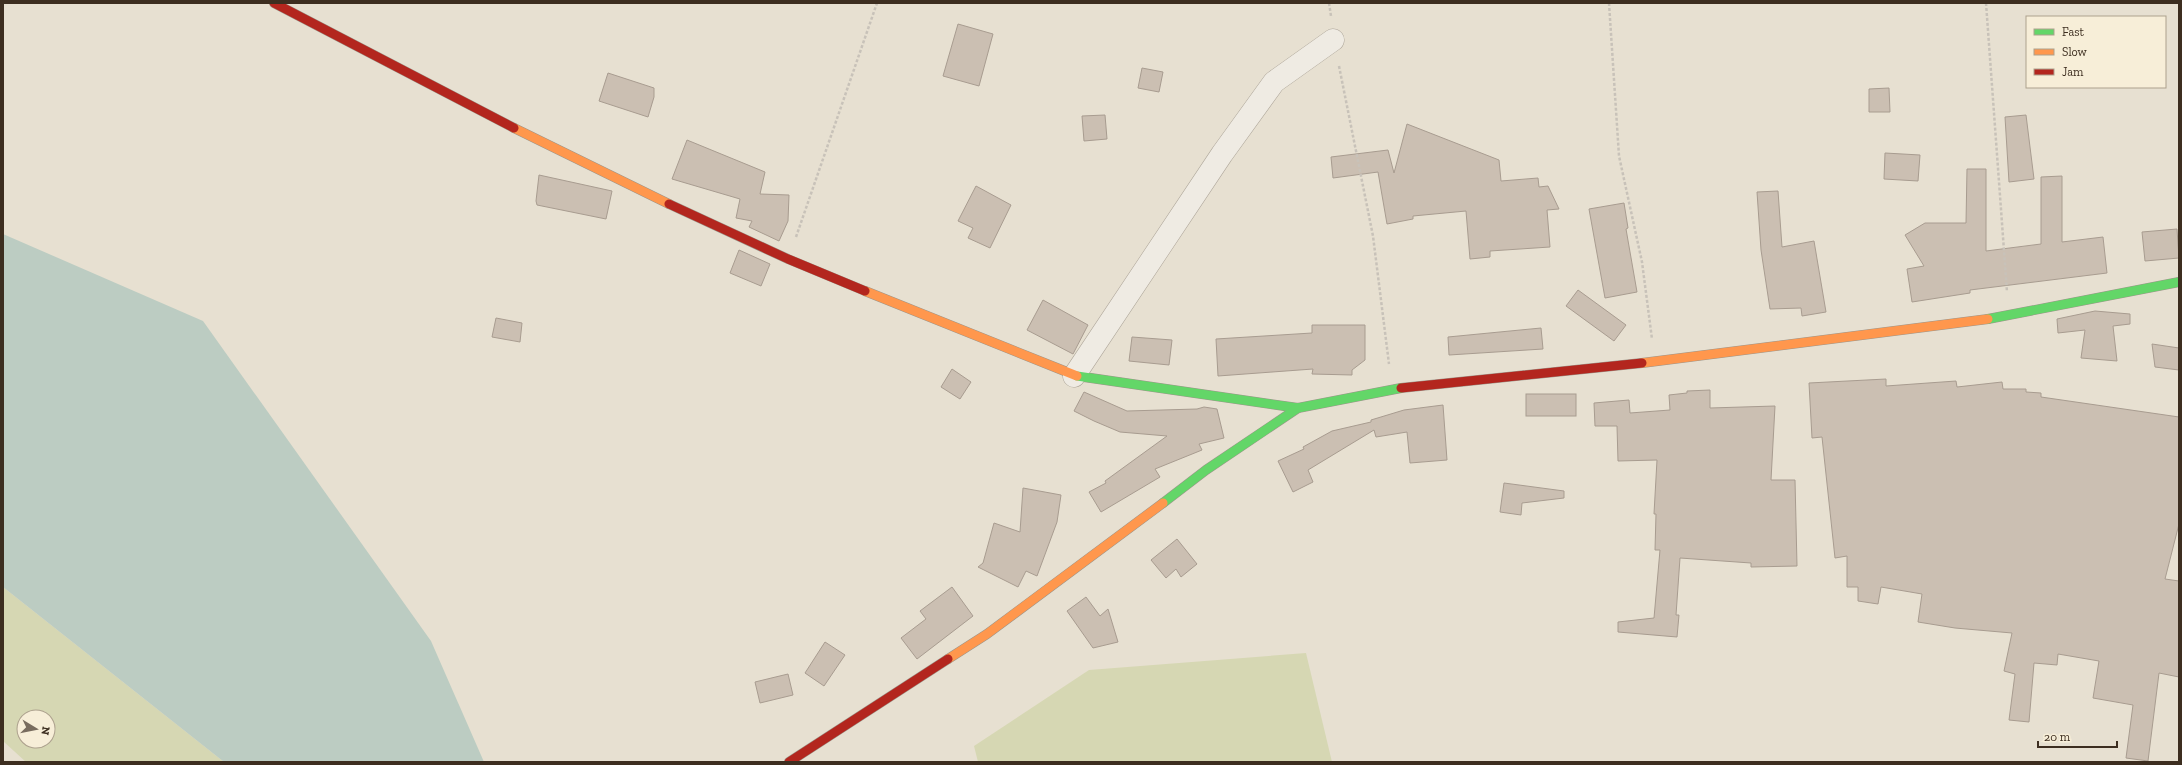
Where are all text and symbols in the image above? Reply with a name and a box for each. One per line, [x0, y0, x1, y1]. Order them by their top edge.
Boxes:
legend [2026, 16, 2166, 88]
text: Fast [2062, 25, 2085, 39]
text: Slow [2062, 45, 2088, 59]
text: Jam [2062, 65, 2084, 79]
north arrow [16, 709, 56, 749]
scale bar [2038, 723, 2117, 749]
text: N [38, 725, 52, 737]
text: 20 m [2044, 730, 2071, 744]

